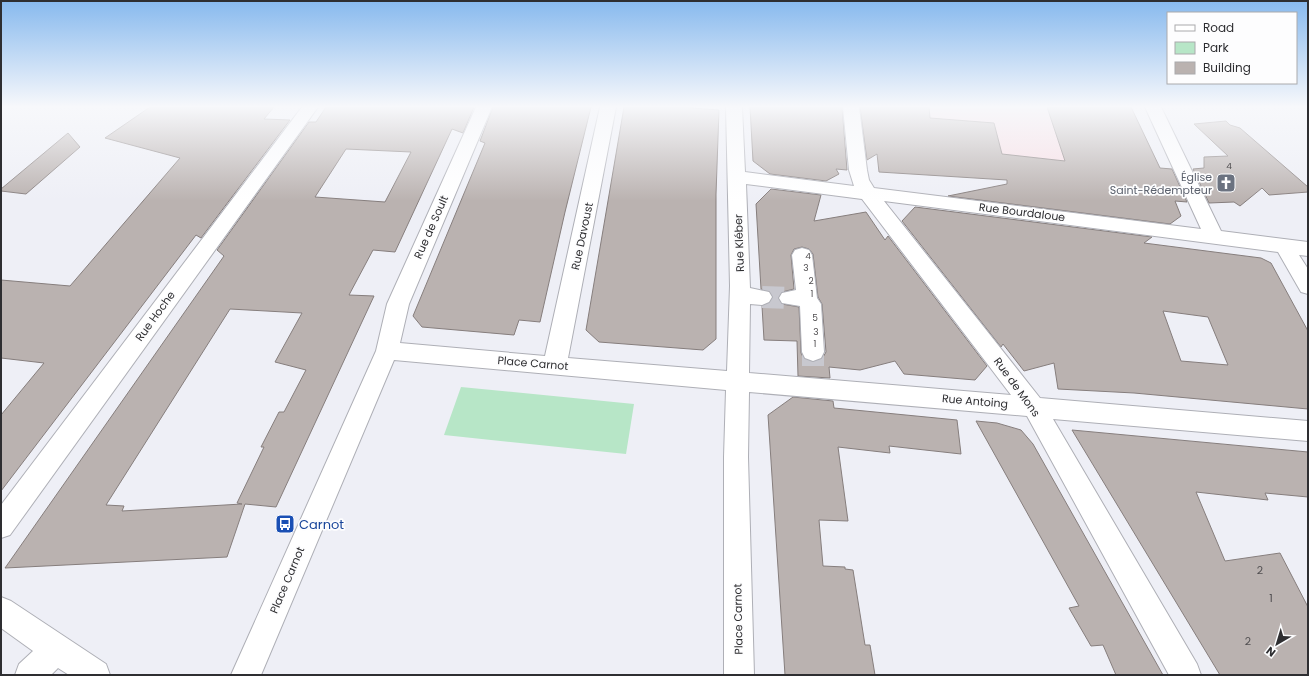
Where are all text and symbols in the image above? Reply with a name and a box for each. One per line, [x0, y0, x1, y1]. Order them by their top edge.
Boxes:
legend [1167, 12, 1297, 84]
text: Road [1203, 19, 1234, 36]
text: Park [1203, 39, 1230, 56]
text: Building [1203, 59, 1251, 76]
house number: 4 [1226, 160, 1232, 172]
place label: Église Saint-Rédempteur [1110, 169, 1212, 198]
church icon: Église Saint-Rédempteur [1215, 172, 1237, 194]
street label: Rue de Soult [410, 193, 452, 261]
street label: Rue Bourdaloue [978, 199, 1066, 225]
street label: Rue Davoust [567, 201, 597, 271]
street label: Rue Kléber [730, 214, 748, 272]
house number: 4 [805, 250, 811, 262]
house number: 3 [803, 262, 809, 274]
house number: 2 [808, 275, 814, 287]
street label: Rue Hoche [131, 287, 179, 344]
house number: 1 [811, 288, 814, 300]
house number: 5 [812, 312, 818, 324]
house number: 3 [813, 326, 819, 338]
house number: 1 [814, 338, 817, 350]
street label: Place Carnot [497, 352, 569, 374]
street label: Rue de Mons [990, 354, 1044, 420]
street label: Rue Antoing [941, 390, 1009, 412]
bus stop icon: Carnot [274, 513, 296, 535]
place label: Carnot [299, 515, 344, 534]
street label: Place Carnot [266, 544, 308, 616]
house number: 2 [1257, 562, 1263, 578]
street label: Place Carnot [729, 583, 747, 655]
house number: 1 [1269, 590, 1273, 606]
north arrow [1257, 624, 1297, 664]
house number: 2 [1245, 633, 1251, 649]
text: N [1263, 643, 1279, 661]

